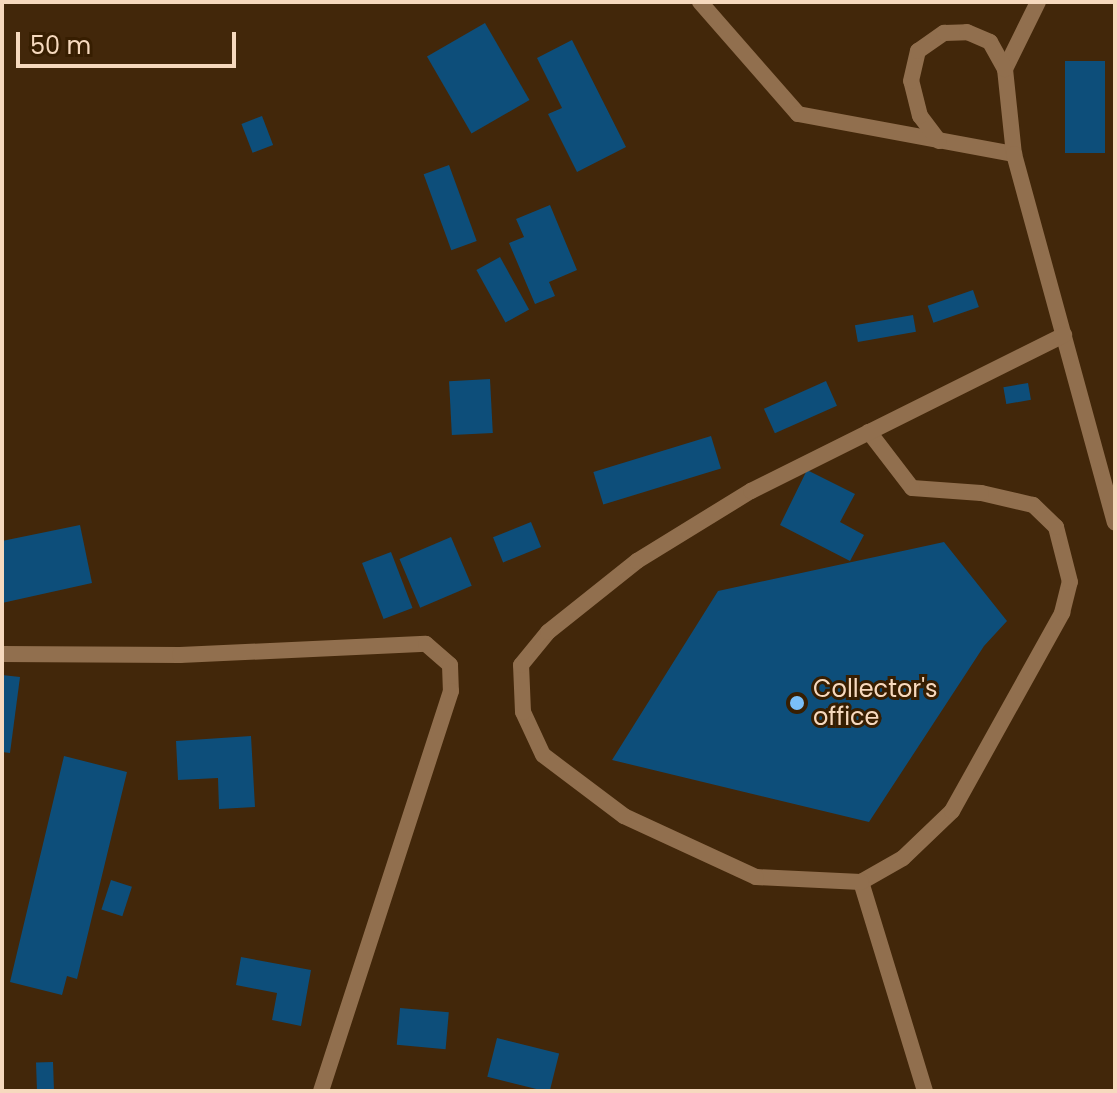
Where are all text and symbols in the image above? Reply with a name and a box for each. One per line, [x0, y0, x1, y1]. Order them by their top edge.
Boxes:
scale bar [20, 16, 240, 66]
text: 50 m [30, 29, 91, 62]
place label: Collector's office [813, 675, 938, 731]
marker: Collector's office [788, 694, 806, 712]

